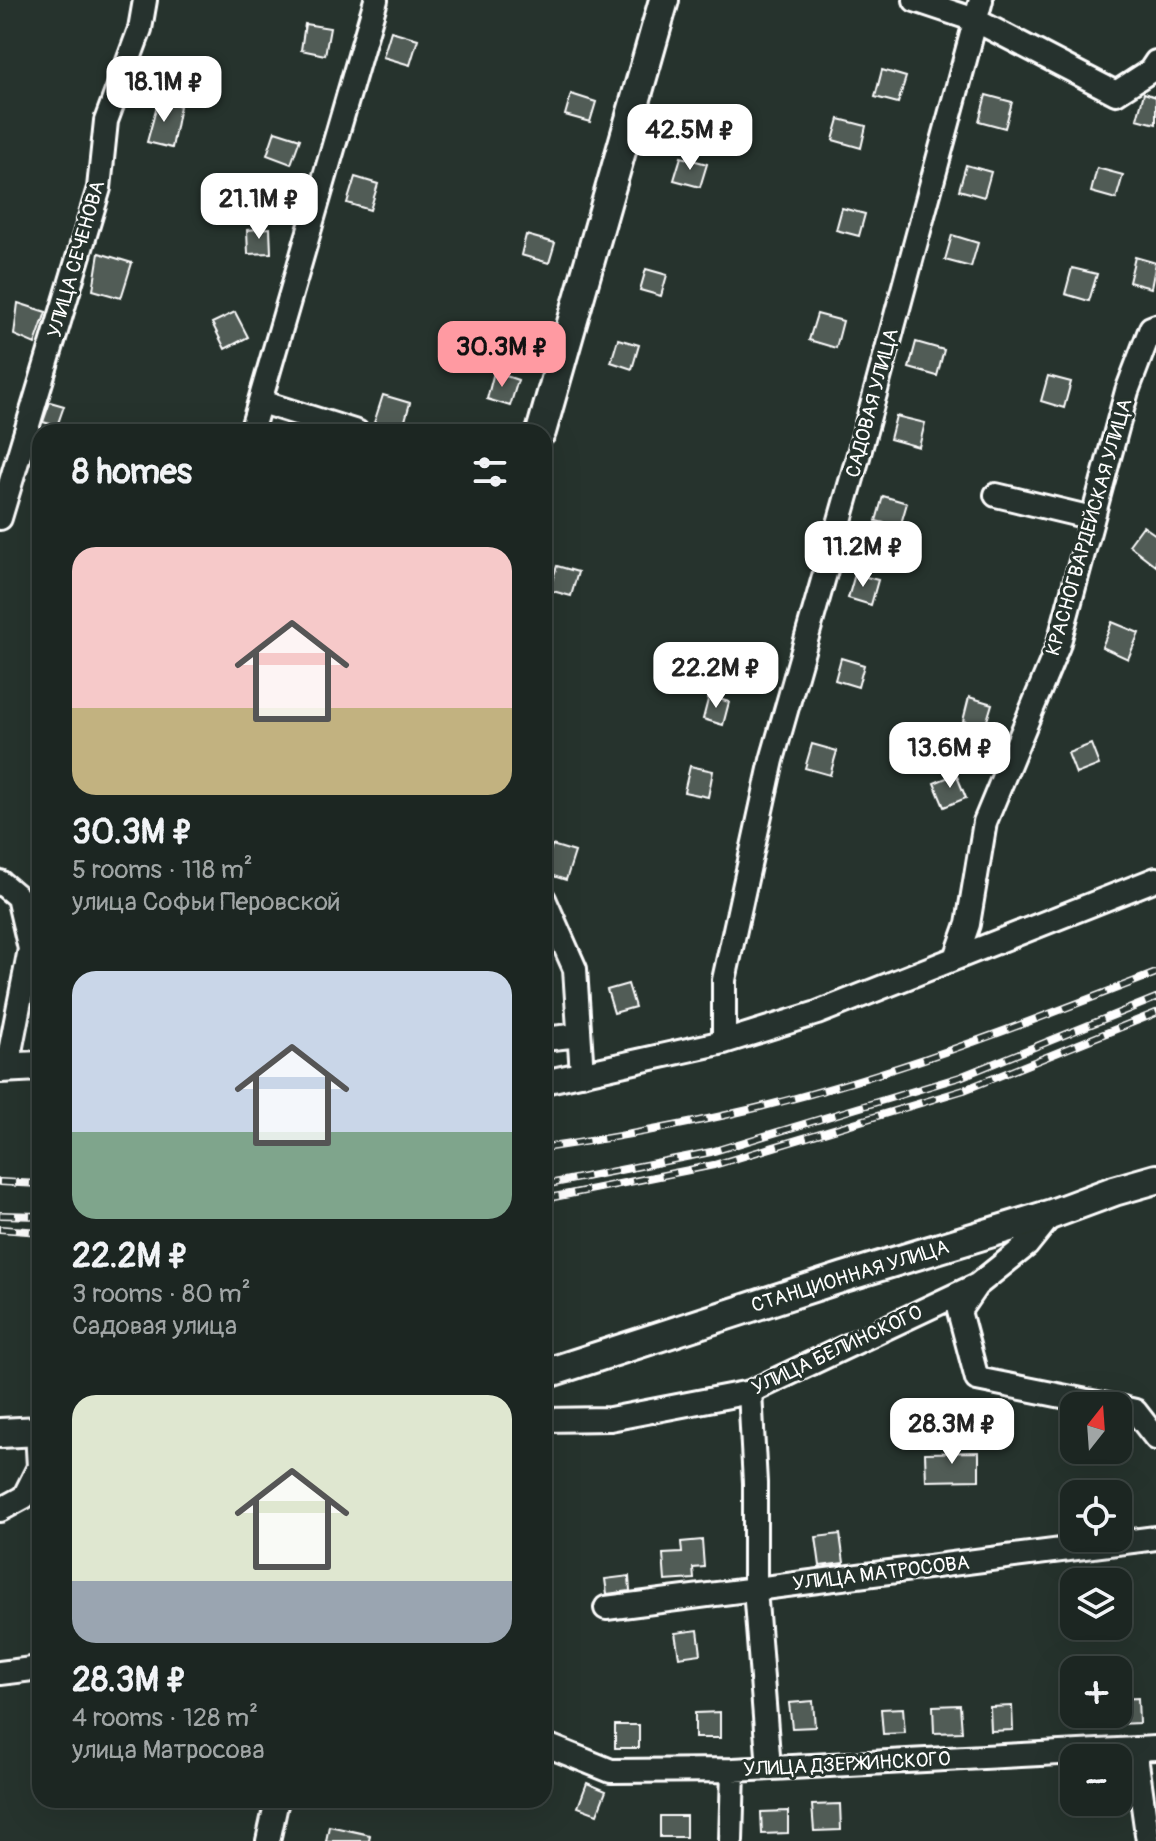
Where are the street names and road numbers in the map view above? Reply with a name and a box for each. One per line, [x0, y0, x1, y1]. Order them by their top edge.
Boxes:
street label: УЛИЦА СЕЧЕНОВА [42, 178, 110, 340]
street label: САДОВАЯ УЛИЦА [840, 326, 904, 480]
street label: КРАСНОГВАРДЕЙСКАЯ УЛИЦА [1040, 396, 1138, 658]
street label: СТАНЦИОННАЯ УЛИЦА [748, 1234, 952, 1318]
street label: УЛИЦА БЕЛИНСКОГО [748, 1299, 926, 1401]
street label: УЛИЦА МАТРОСОВА [791, 1550, 971, 1596]
street label: УЛИЦА ДЗЕРЖИНСКОГО [743, 1746, 951, 1782]

